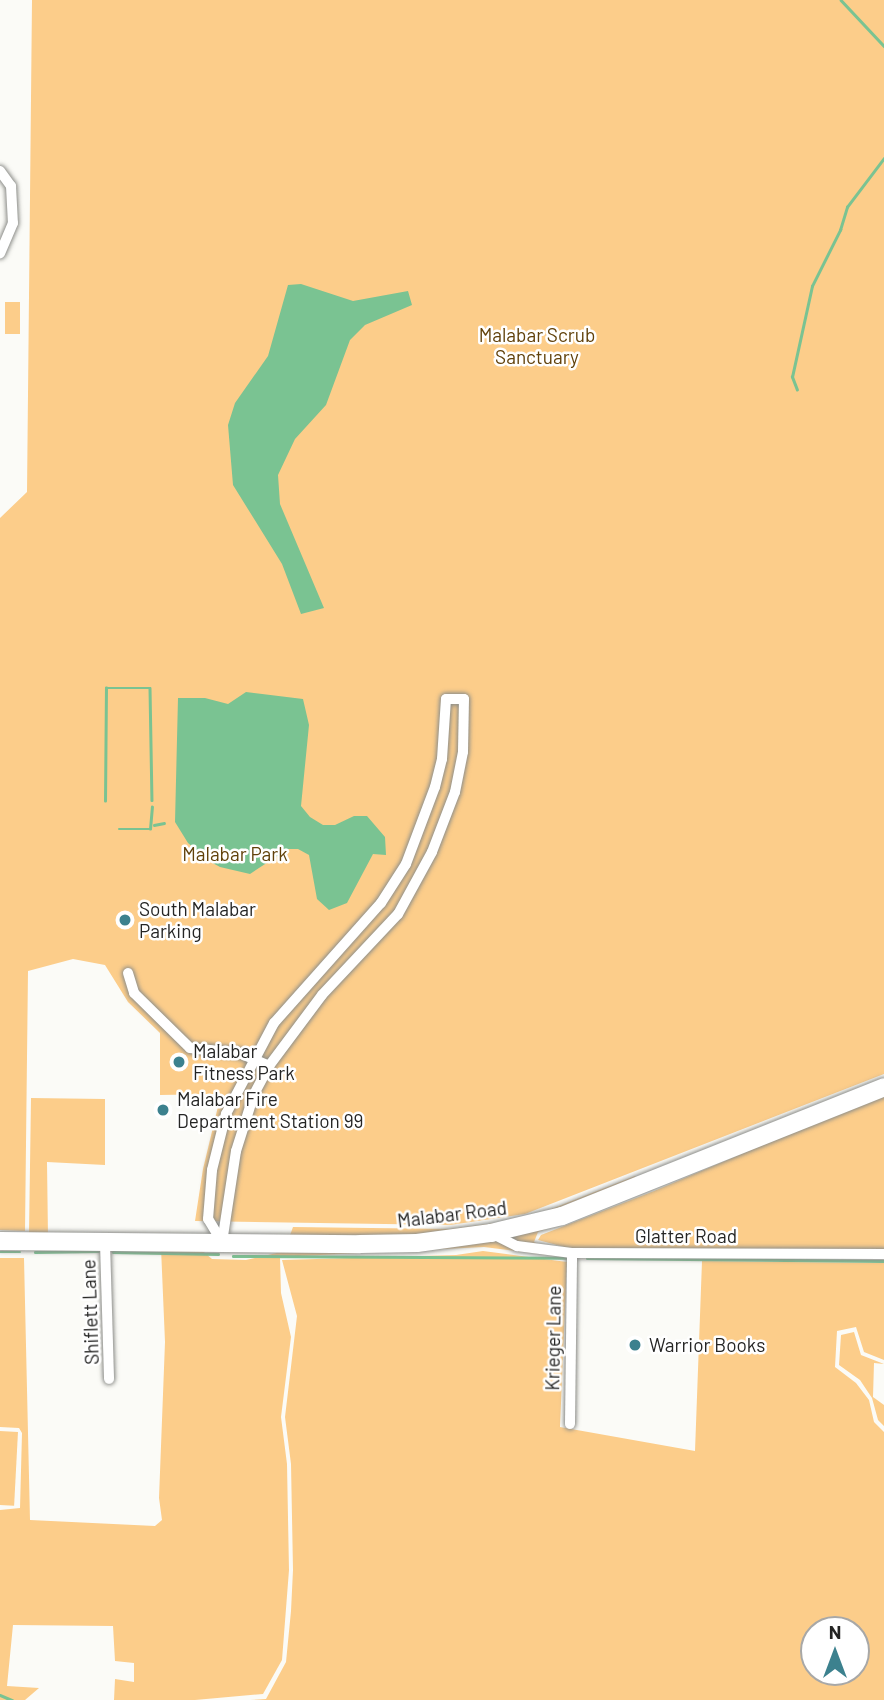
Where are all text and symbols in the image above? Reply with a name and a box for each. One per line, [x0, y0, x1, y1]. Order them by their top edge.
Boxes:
park label: Malabar Scrub Sanctuary [479, 324, 595, 368]
park label: Malabar Park [182, 843, 288, 865]
place label: South Malabar Parking [139, 898, 256, 942]
marker: South Malabar Parking [117, 912, 133, 928]
place label: Malabar Fitness Park [193, 1040, 295, 1084]
marker: Malabar Fitness Park [171, 1054, 187, 1070]
place label: Malabar Fire Department Station 99 [177, 1088, 363, 1132]
marker: Malabar Fire Department Station 99 [155, 1102, 171, 1118]
street label: Malabar Road [396, 1196, 508, 1232]
street label: Glatter Road [635, 1225, 737, 1247]
street label: Shiflett Lane [77, 1259, 103, 1365]
street label: Krieger Lane [541, 1285, 565, 1391]
place label: Warrior Books [649, 1334, 765, 1356]
marker: Warrior Books [627, 1337, 643, 1353]
north arrow [800, 1616, 870, 1686]
text: N [829, 1620, 841, 1643]

